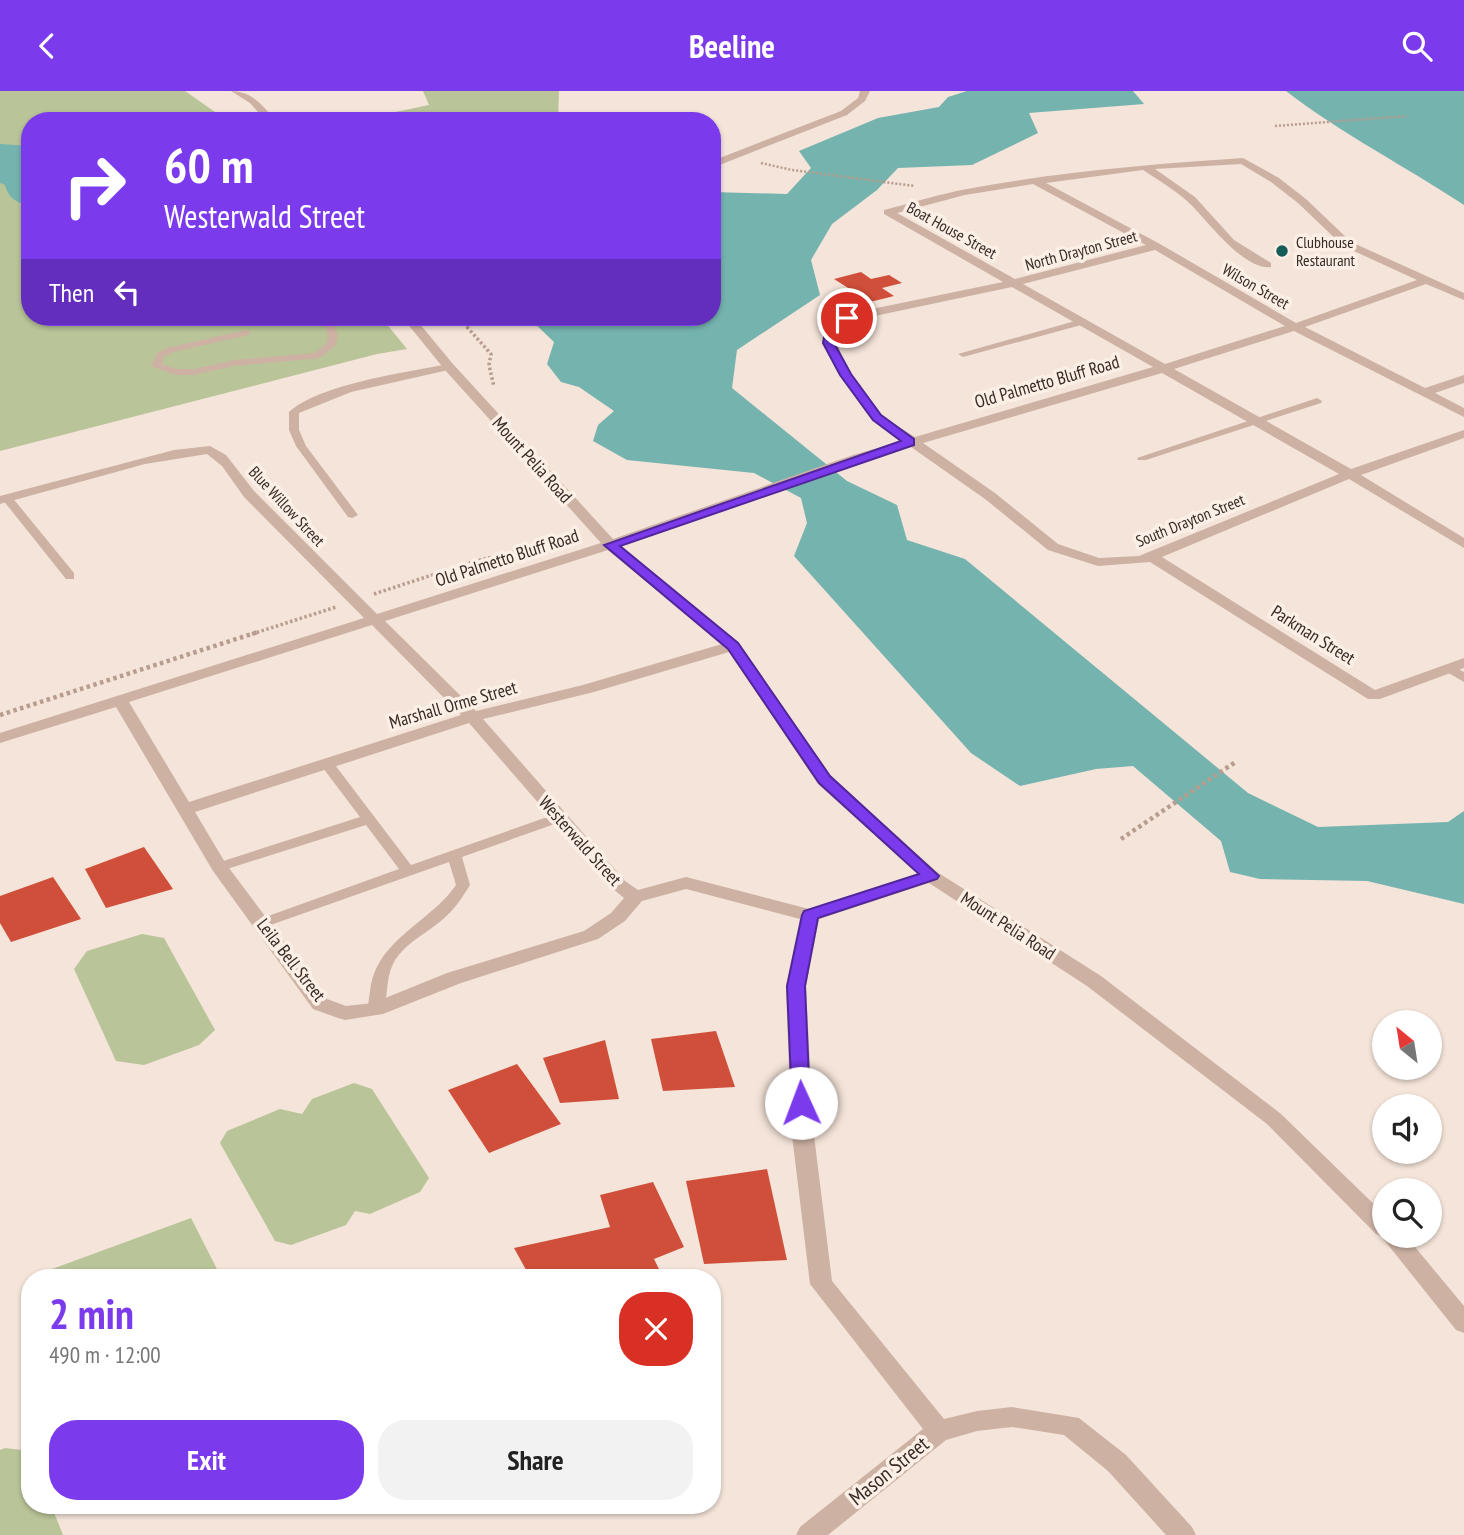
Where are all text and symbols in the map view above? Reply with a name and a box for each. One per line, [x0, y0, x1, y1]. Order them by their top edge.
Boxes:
text: Beeline [689, 25, 775, 67]
icon: back [28, 27, 66, 65]
icon: search [1398, 27, 1436, 65]
text: 60 m [164, 133, 253, 197]
icon: right [49, 140, 140, 231]
text: Westerwald Street [164, 195, 365, 237]
street label: Boat House Street [904, 197, 1001, 263]
street label: North Drayton Street [1023, 225, 1140, 275]
place label: Clubhouse Restaurant [1296, 232, 1356, 270]
marker: Clubhouse Restaurant [1274, 243, 1290, 259]
street label: Wilson Street [1219, 259, 1293, 313]
icon: left [108, 273, 146, 311]
text: Then [49, 276, 94, 309]
pin [817, 288, 877, 348]
icon: arrive [828, 299, 866, 337]
street label: Old Palmetto Bluff Road [972, 350, 1122, 413]
street label: Mount Pelia Road [487, 412, 577, 508]
street label: Blue Willow Street [245, 462, 330, 551]
street label: South Drayton Street [1133, 489, 1248, 551]
street label: Old Palmetto Bluff Road [432, 523, 581, 592]
street label: Parkman Street [1267, 600, 1360, 669]
street label: Marshall Orme Street [386, 675, 520, 734]
street label: Westerwald Street [534, 791, 627, 890]
street label: Mount Pelia Road [956, 886, 1060, 965]
street label: Leila Bell Street [252, 914, 331, 1006]
north arrow [1372, 1010, 1442, 1080]
map controls [1372, 1010, 1442, 1248]
position arrow [764, 1066, 838, 1140]
button: sound [1372, 1094, 1442, 1164]
button: search [1372, 1178, 1442, 1248]
text: 2 min [49, 1286, 134, 1341]
button: close [619, 1292, 693, 1366]
text: 490 m · 12:00 [49, 1340, 161, 1369]
button: Exit [49, 1420, 364, 1500]
button: Share [378, 1420, 693, 1500]
street label: Mason Street [843, 1430, 934, 1511]

